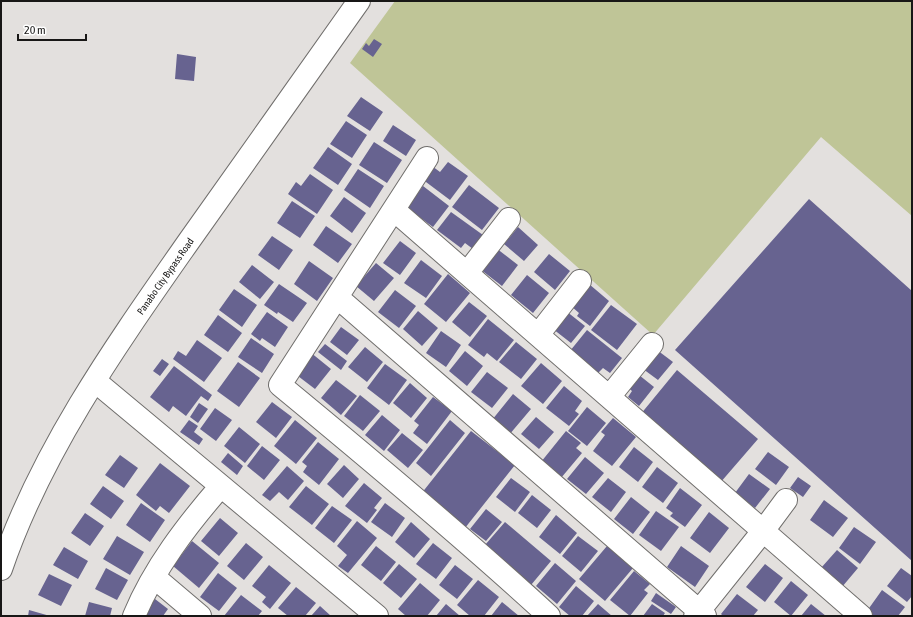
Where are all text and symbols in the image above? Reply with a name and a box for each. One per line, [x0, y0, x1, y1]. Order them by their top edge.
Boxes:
scale bar [18, 16, 86, 42]
text: 20 m [24, 23, 46, 37]
street label: Panabo City Bypass Road [135, 236, 196, 317]

